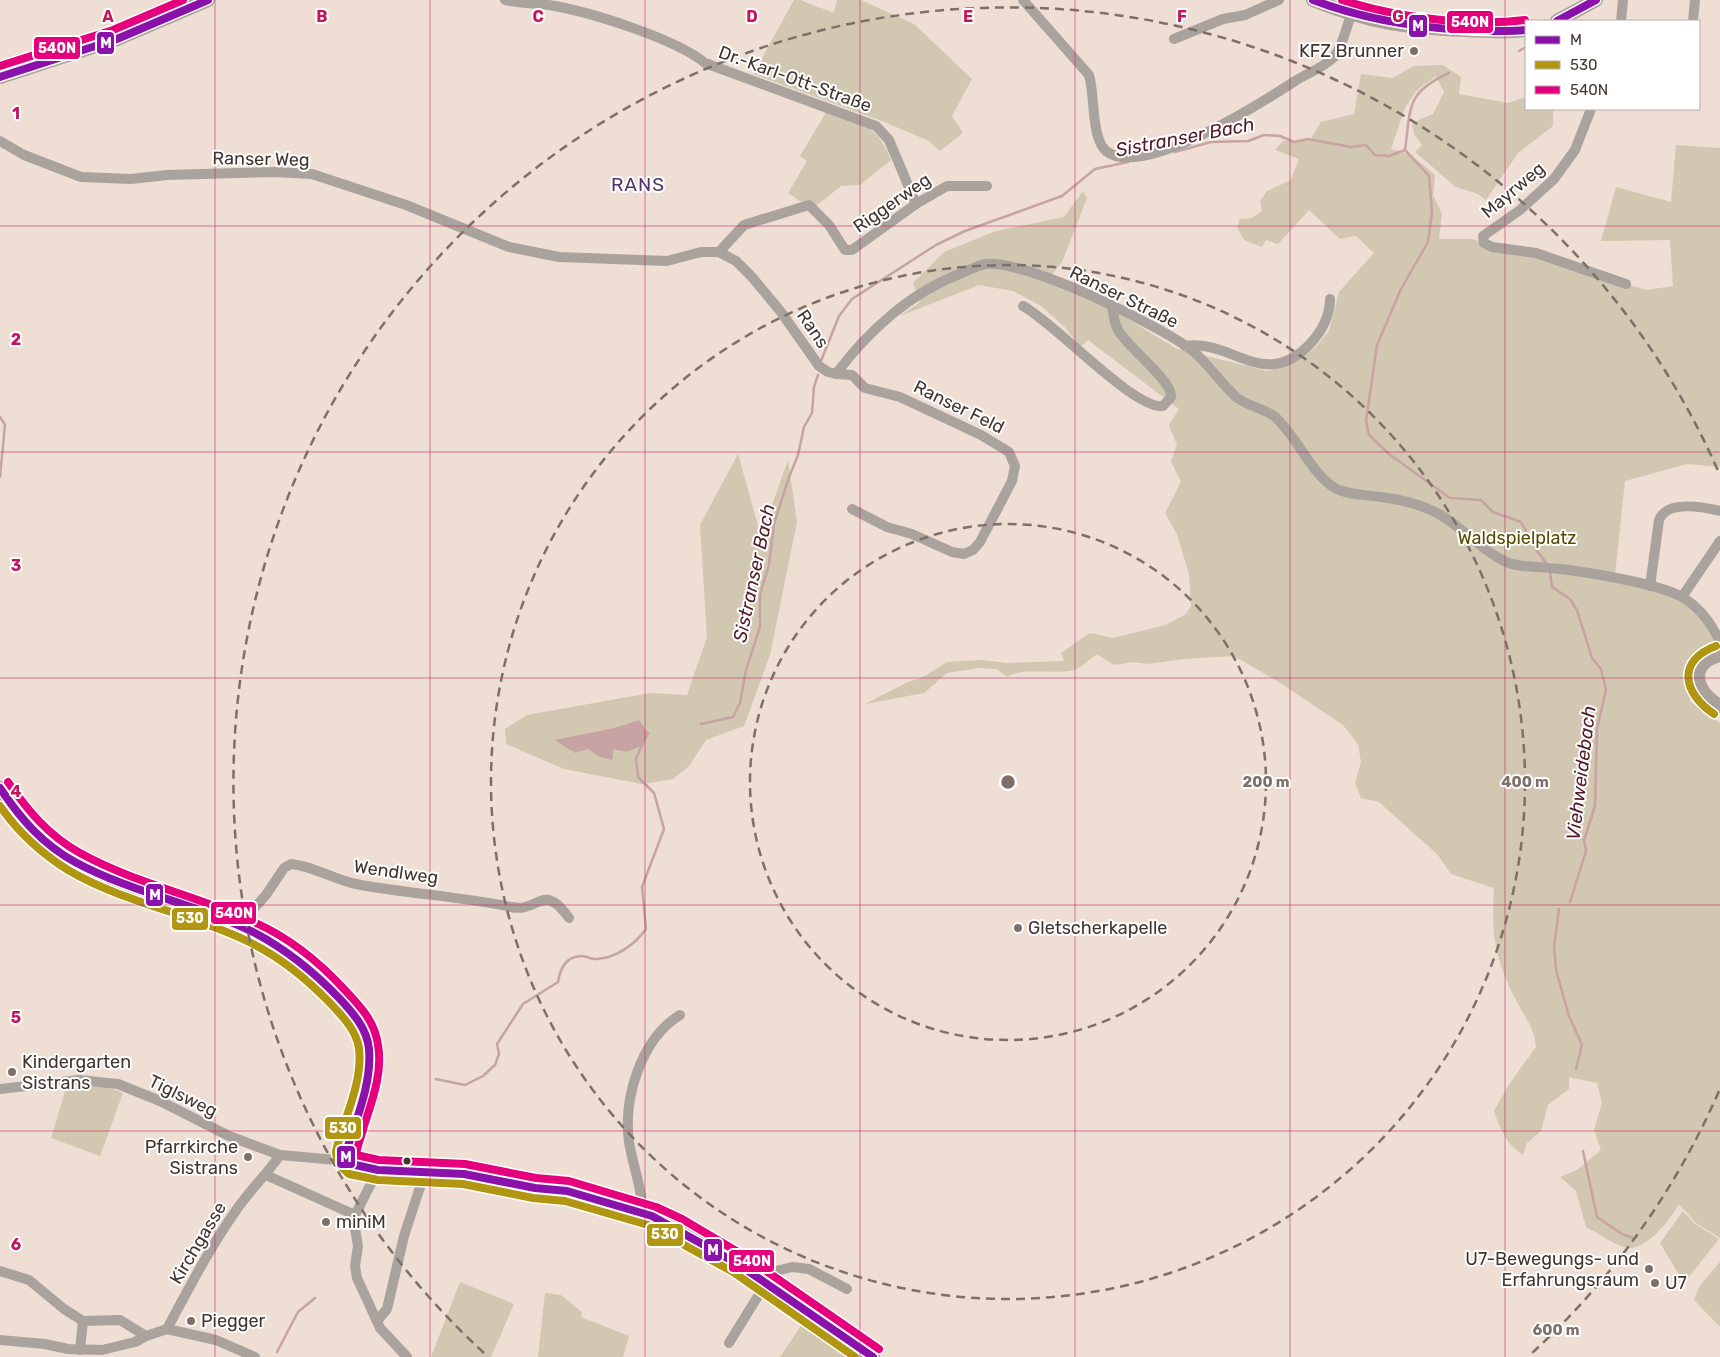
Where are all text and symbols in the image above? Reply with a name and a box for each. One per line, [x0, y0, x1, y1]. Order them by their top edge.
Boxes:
text: A [102, 7, 114, 26]
text: B [316, 7, 328, 26]
text: C [532, 7, 544, 26]
text: D [746, 7, 758, 26]
text: E [963, 7, 973, 26]
text: F [1177, 7, 1187, 26]
text: G [1392, 7, 1404, 26]
line badge: 540N [1446, 10, 1494, 34]
line badge: M [1408, 14, 1428, 38]
text: 540N [1451, 14, 1489, 31]
text: M [1412, 18, 1424, 35]
legend [1525, 20, 1700, 110]
line badge: M [96, 31, 115, 55]
text: M [1570, 31, 1582, 49]
text: M [100, 35, 112, 52]
line badge: 540N [33, 36, 81, 60]
text: 540N [38, 40, 76, 57]
place label: KFZ Brunner [1299, 40, 1404, 62]
street label: Dr.-Karl-Ott-Straße [716, 41, 874, 117]
marker: KFZ Brunner [1408, 45, 1420, 57]
text: 530 [1570, 56, 1597, 74]
text: 540N [1570, 81, 1608, 99]
text: 1 [12, 104, 20, 123]
water label: Sistranser Bach [1114, 112, 1256, 162]
street label: Ranser Weg [212, 147, 310, 171]
street label: Mayrweg [1477, 157, 1549, 223]
street label: Riggerweg [849, 168, 935, 238]
district label: RANS [611, 173, 665, 196]
street label: Ranser Straße [1066, 261, 1182, 333]
street label: Rans [792, 306, 834, 352]
text: 2 [11, 330, 21, 349]
street label: Ranser Feld [910, 376, 1008, 438]
water label: Sistranser Bach [728, 502, 780, 644]
park label: Waldspielplatz [1458, 527, 1576, 549]
text: 3 [11, 556, 21, 575]
water label: Viehweidebach [1561, 704, 1601, 842]
centre of rings [999, 773, 1017, 791]
text: 200 m [1242, 773, 1290, 791]
text: 400 m [1501, 773, 1549, 791]
text: 4 [11, 782, 22, 801]
street label: Wendlweg [352, 855, 440, 889]
line badge: M [145, 883, 164, 907]
text: M [149, 887, 161, 904]
line badge: 540N [210, 901, 257, 925]
text: 540N [215, 905, 253, 922]
line badge: 530 [171, 907, 209, 931]
text: 530 [176, 910, 204, 927]
place label: Gletscherkapelle [1028, 917, 1167, 939]
marker: Gletscherkapelle [1012, 922, 1024, 934]
text: 5 [11, 1008, 21, 1027]
place label: Kindergarten Sistrans [22, 1051, 131, 1094]
marker: Kindergarten Sistrans [6, 1066, 18, 1078]
street label: Tiglsweg [145, 1070, 221, 1122]
line badge: 530 [324, 1116, 362, 1140]
text: 530 [329, 1120, 357, 1137]
place label: Pfarrkirche Sistrans [145, 1136, 238, 1179]
line badge: M [336, 1145, 356, 1169]
text: M [340, 1149, 352, 1166]
marker: Pfarrkirche Sistrans [242, 1151, 254, 1163]
unlabelled marker [402, 1156, 412, 1166]
street label: Kirchgasse [165, 1198, 231, 1288]
place label: miniM [336, 1211, 386, 1233]
marker: miniM [320, 1216, 332, 1228]
line badge: 530 [646, 1223, 684, 1247]
text: 530 [651, 1226, 679, 1243]
text: 6 [11, 1235, 21, 1254]
line badge: M [703, 1238, 723, 1262]
text: M [707, 1242, 719, 1259]
place label: U7-Bewegungs- und Erfahrungsraum [1465, 1248, 1639, 1291]
line badge: 540N [728, 1249, 775, 1273]
text: 540N [733, 1253, 771, 1270]
marker: U7-Bewegungs- und Erfahrungsraum [1643, 1263, 1655, 1275]
place label: U7 [1665, 1272, 1687, 1294]
marker: U7 [1649, 1277, 1661, 1289]
place label: Piegger [201, 1310, 266, 1332]
marker: Piegger [185, 1315, 197, 1327]
text: 600 m [1532, 1321, 1580, 1339]

